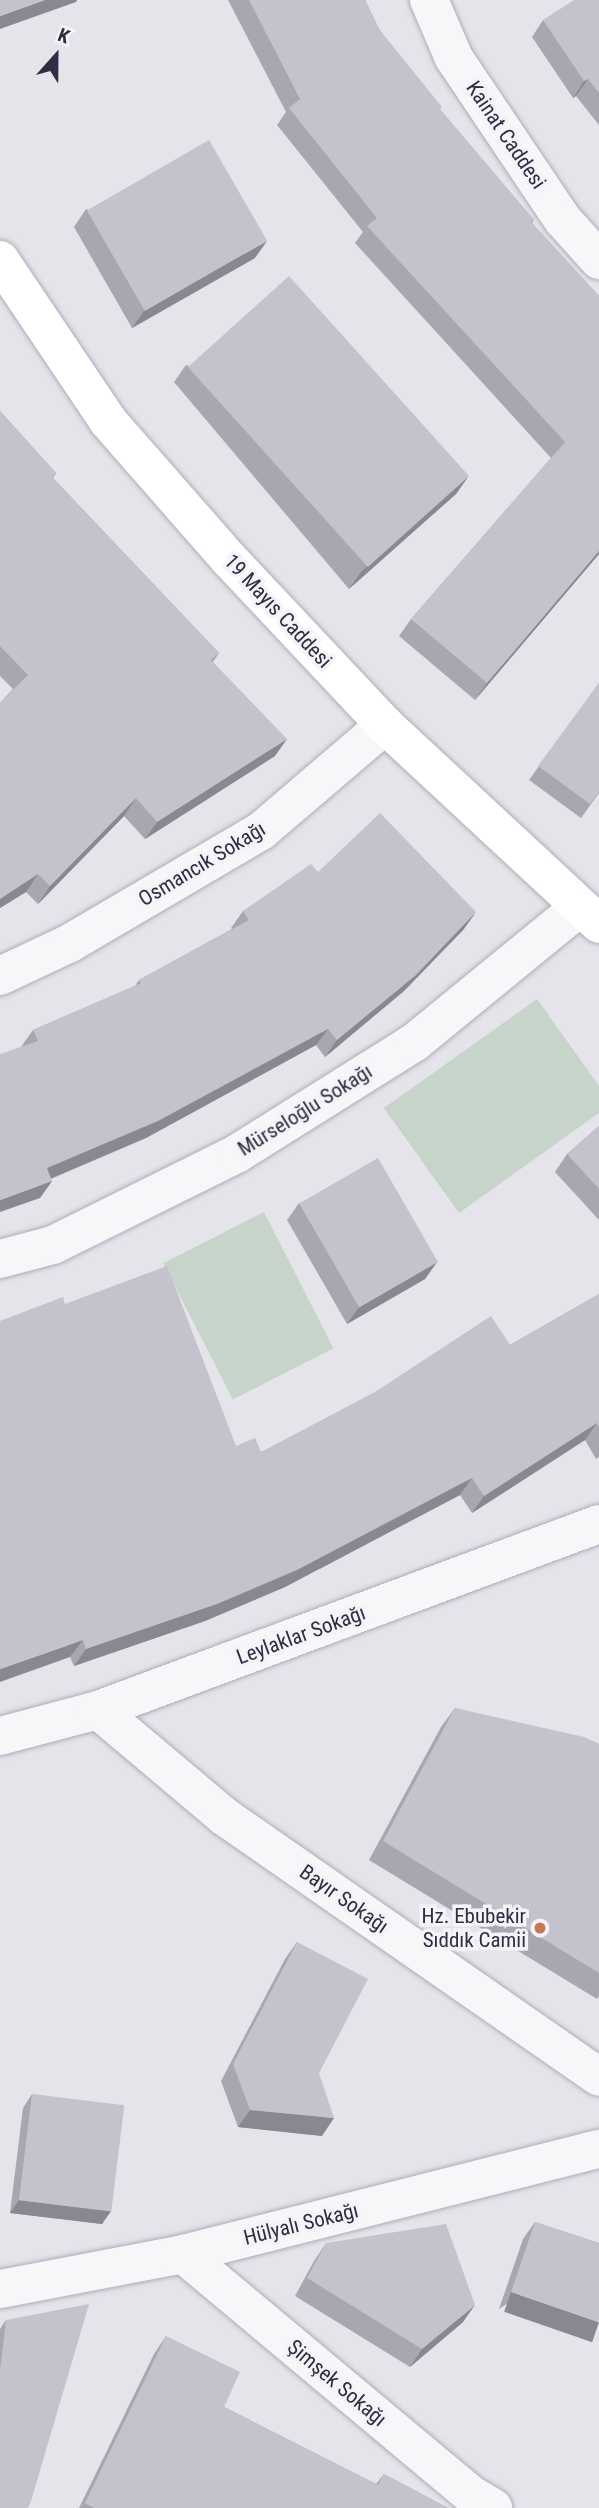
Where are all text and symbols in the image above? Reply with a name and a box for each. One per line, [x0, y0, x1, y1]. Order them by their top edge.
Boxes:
north arrow [21, 21, 91, 91]
text: K [55, 23, 73, 49]
street label: Kainat Caddesi [461, 76, 551, 194]
street label: 19 Mayıs Caddesi [219, 549, 337, 673]
street label: Osmancık Sokağı [134, 816, 270, 912]
street label: Mürseloğlu Sokağı [233, 1059, 377, 1161]
street label: Leylaklar Sokağı [233, 1600, 369, 1670]
street label: Bayır Sokağı [295, 1859, 393, 1939]
place label: Hz. Ebubekir Sıddık Camii [422, 1903, 526, 1953]
marker: Hz. Ebubekir Sıddık Camii [532, 1920, 548, 1936]
street label: Hülyalı Sokağı [241, 2198, 361, 2250]
street label: Şimşek Sokağı [282, 2334, 392, 2432]

